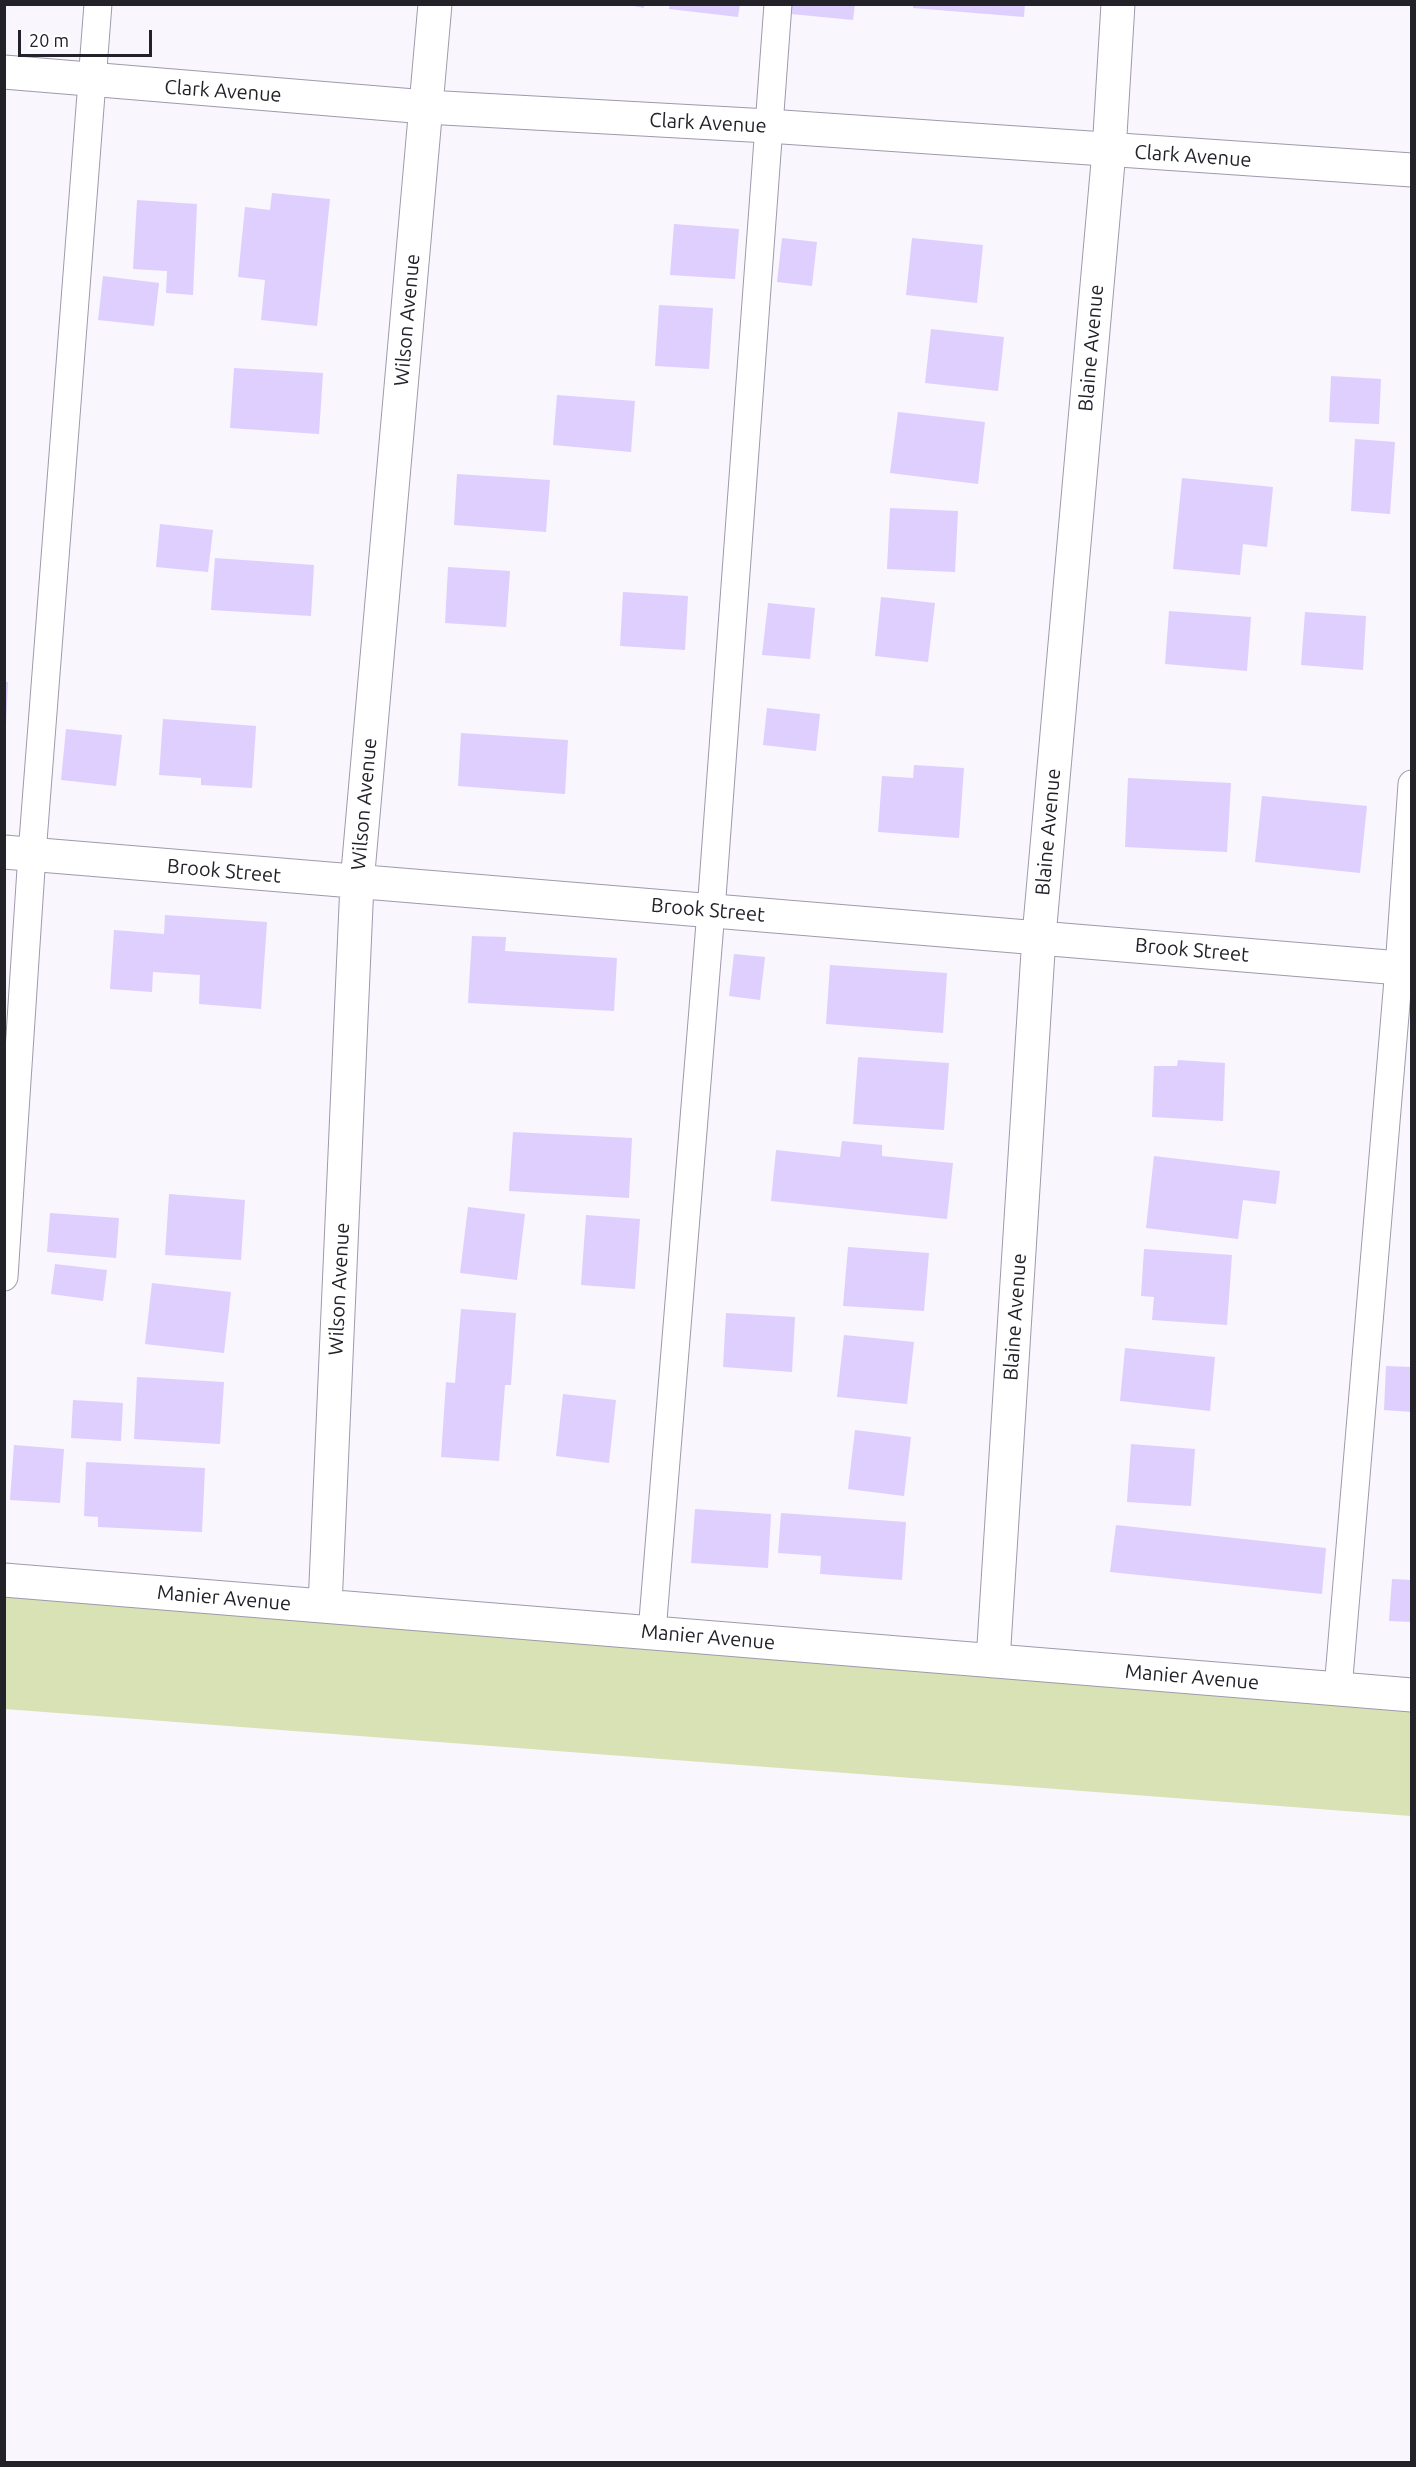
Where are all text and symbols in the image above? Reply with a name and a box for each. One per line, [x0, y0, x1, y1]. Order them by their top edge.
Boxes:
scale bar [21, 18, 154, 56]
text: 20 m [29, 30, 69, 50]
street label: Clark Avenue [164, 75, 282, 107]
street label: Clark Avenue [649, 108, 767, 138]
street label: Clark Avenue [1134, 140, 1252, 172]
street label: Wilson Avenue [389, 253, 425, 387]
street label: Blaine Avenue [1073, 283, 1109, 413]
street label: Wilson Avenue [346, 737, 382, 871]
street label: Blaine Avenue [1030, 767, 1066, 897]
street label: Brook Street [166, 854, 282, 888]
street label: Brook Street [650, 893, 766, 927]
street label: Brook Street [1134, 933, 1250, 967]
street label: Wilson Avenue [324, 1222, 354, 1356]
street label: Blaine Avenue [999, 1253, 1031, 1381]
street label: Manier Avenue [156, 1580, 292, 1616]
street label: Manier Avenue [640, 1619, 776, 1655]
street label: Manier Avenue [1124, 1659, 1260, 1695]

